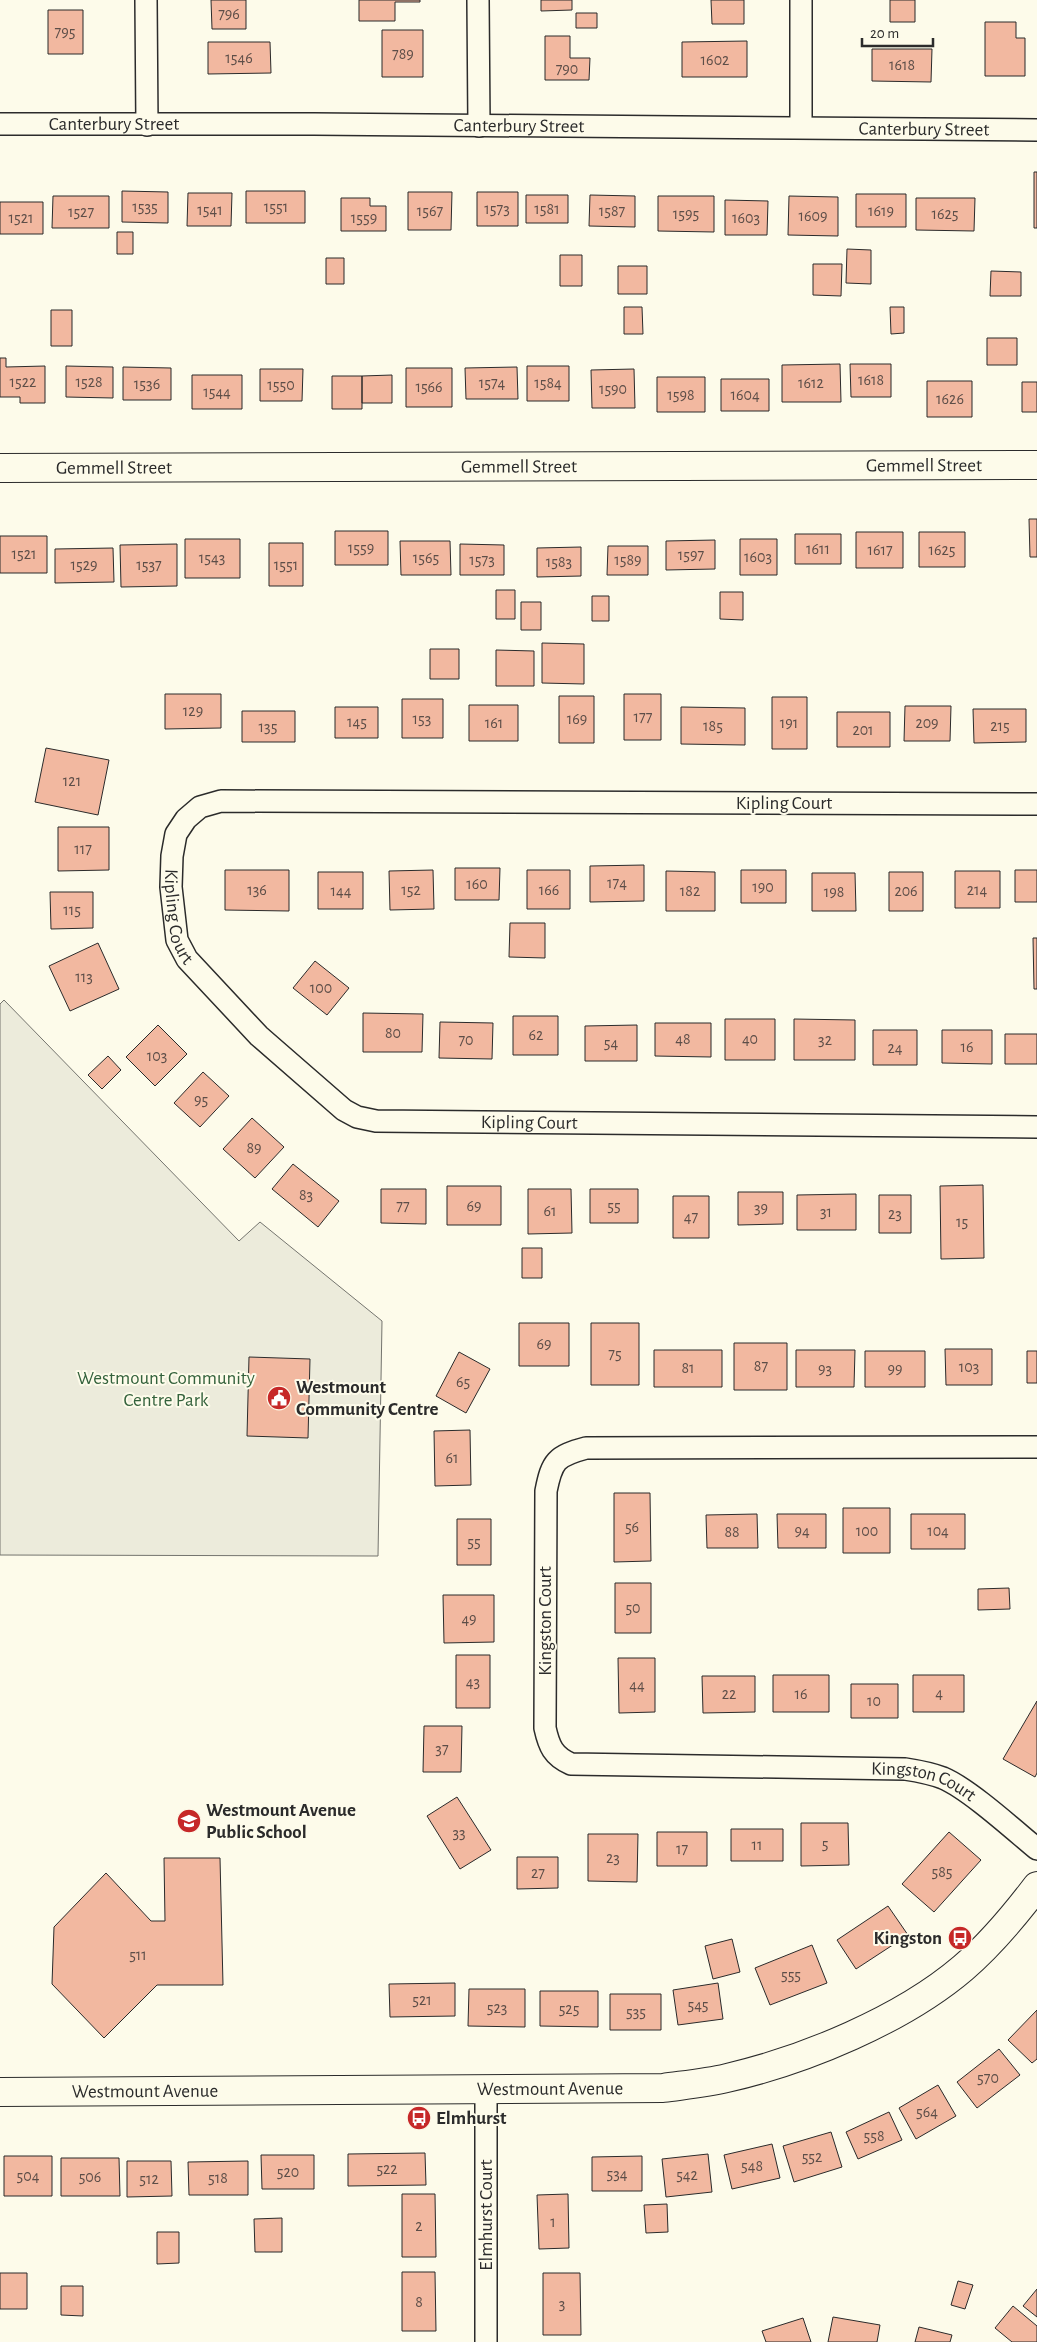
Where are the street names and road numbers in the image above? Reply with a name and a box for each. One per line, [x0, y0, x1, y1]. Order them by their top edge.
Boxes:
street label: Canterbury Street [49, 115, 179, 134]
street label: Canterbury Street [454, 116, 584, 136]
street label: Canterbury Street [859, 119, 989, 139]
street label: Gemmell Street [866, 456, 982, 475]
street label: Gemmell Street [461, 457, 577, 476]
street label: Gemmell Street [56, 458, 172, 477]
street label: Kipling Court [736, 794, 832, 813]
street label: Kipling Court [161, 869, 197, 968]
street label: Kipling Court [481, 1112, 578, 1132]
street label: Kingston Court [536, 1566, 555, 1676]
street label: Kingston Court [871, 1759, 980, 1805]
street label: Westmount Avenue [477, 2079, 623, 2099]
street label: Westmount Avenue [72, 2081, 218, 2101]
street label: Elmhurst Court [477, 2159, 496, 2271]

